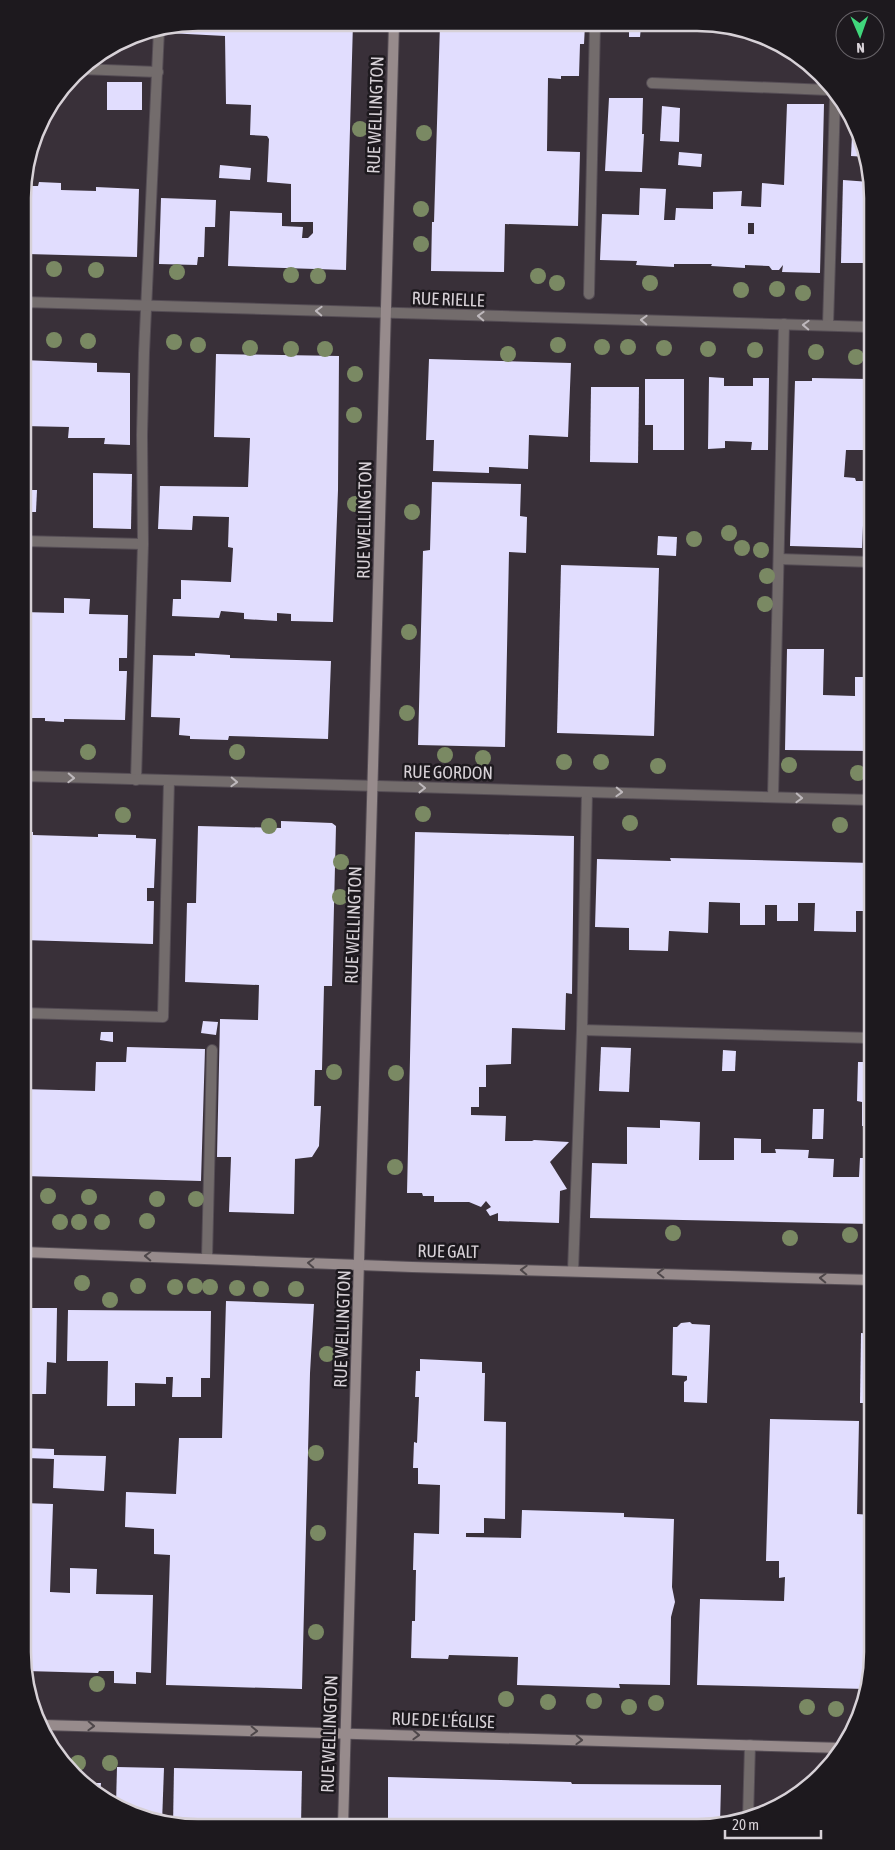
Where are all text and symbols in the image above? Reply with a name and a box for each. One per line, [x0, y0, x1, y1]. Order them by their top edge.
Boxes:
north arrow [835, 10, 885, 60]
text: N [856, 40, 865, 56]
street label: RUE WELLINGTON [362, 56, 388, 174]
street label: RUE RIELLE [411, 287, 485, 311]
one-way arrow [315, 306, 322, 316]
one-way arrow [477, 310, 485, 321]
one-way arrow [640, 315, 648, 325]
one-way arrow [802, 319, 810, 330]
street label: RUE WELLINGTON [352, 461, 376, 579]
street label: RUE GORDON [403, 761, 493, 783]
one-way arrow [68, 772, 76, 783]
one-way arrow [230, 777, 238, 788]
one-way arrow [418, 783, 426, 793]
one-way arrow [616, 787, 624, 798]
one-way arrow [796, 793, 804, 803]
street label: RUE WELLINGTON [340, 866, 366, 984]
street label: RUE GALT [417, 1240, 479, 1262]
one-way arrow [144, 1251, 152, 1261]
one-way arrow [306, 1257, 314, 1268]
one-way arrow [520, 1264, 528, 1275]
one-way arrow [657, 1268, 664, 1278]
street label: RUE WELLINGTON [329, 1270, 355, 1388]
one-way arrow [819, 1273, 827, 1284]
street label: RUE WELLINGTON [316, 1675, 342, 1793]
street label: RUE DE L'ÉGLISE [391, 1708, 495, 1732]
one-way arrow [88, 1721, 96, 1731]
one-way arrow [250, 1726, 258, 1736]
one-way arrow [413, 1730, 421, 1741]
one-way arrow [575, 1735, 583, 1745]
scale bar [725, 1808, 821, 1840]
text: 20 m [732, 1816, 759, 1833]

